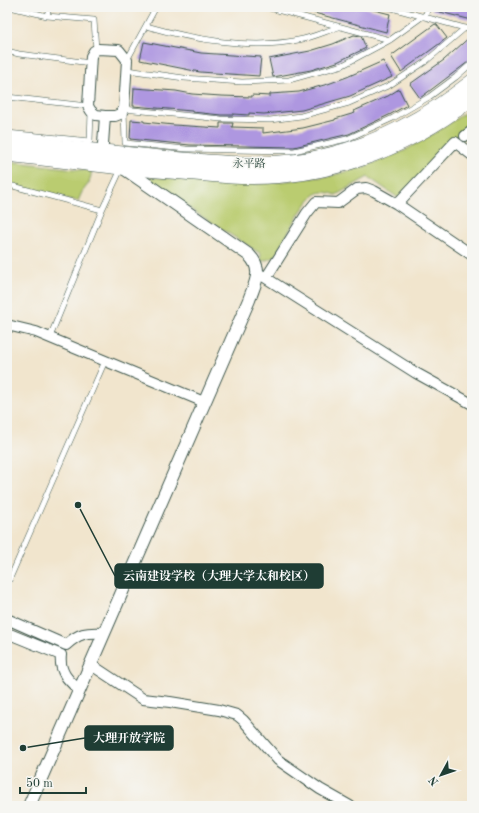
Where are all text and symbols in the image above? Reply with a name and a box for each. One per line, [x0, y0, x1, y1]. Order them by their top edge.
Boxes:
street label: 永平路 [233, 157, 266, 170]
callout: 云南建设学校（大理大学太和校区） [115, 564, 323, 588]
text: 云南建设学校（大理大学太和校区） [123, 569, 315, 583]
callout: 大理开放学院 [85, 726, 173, 750]
text: 大理开放学院 [93, 731, 165, 745]
north arrow [421, 755, 461, 795]
scale bar [20, 769, 86, 795]
text: N [427, 773, 441, 787]
text: 50 m [26, 777, 53, 790]

